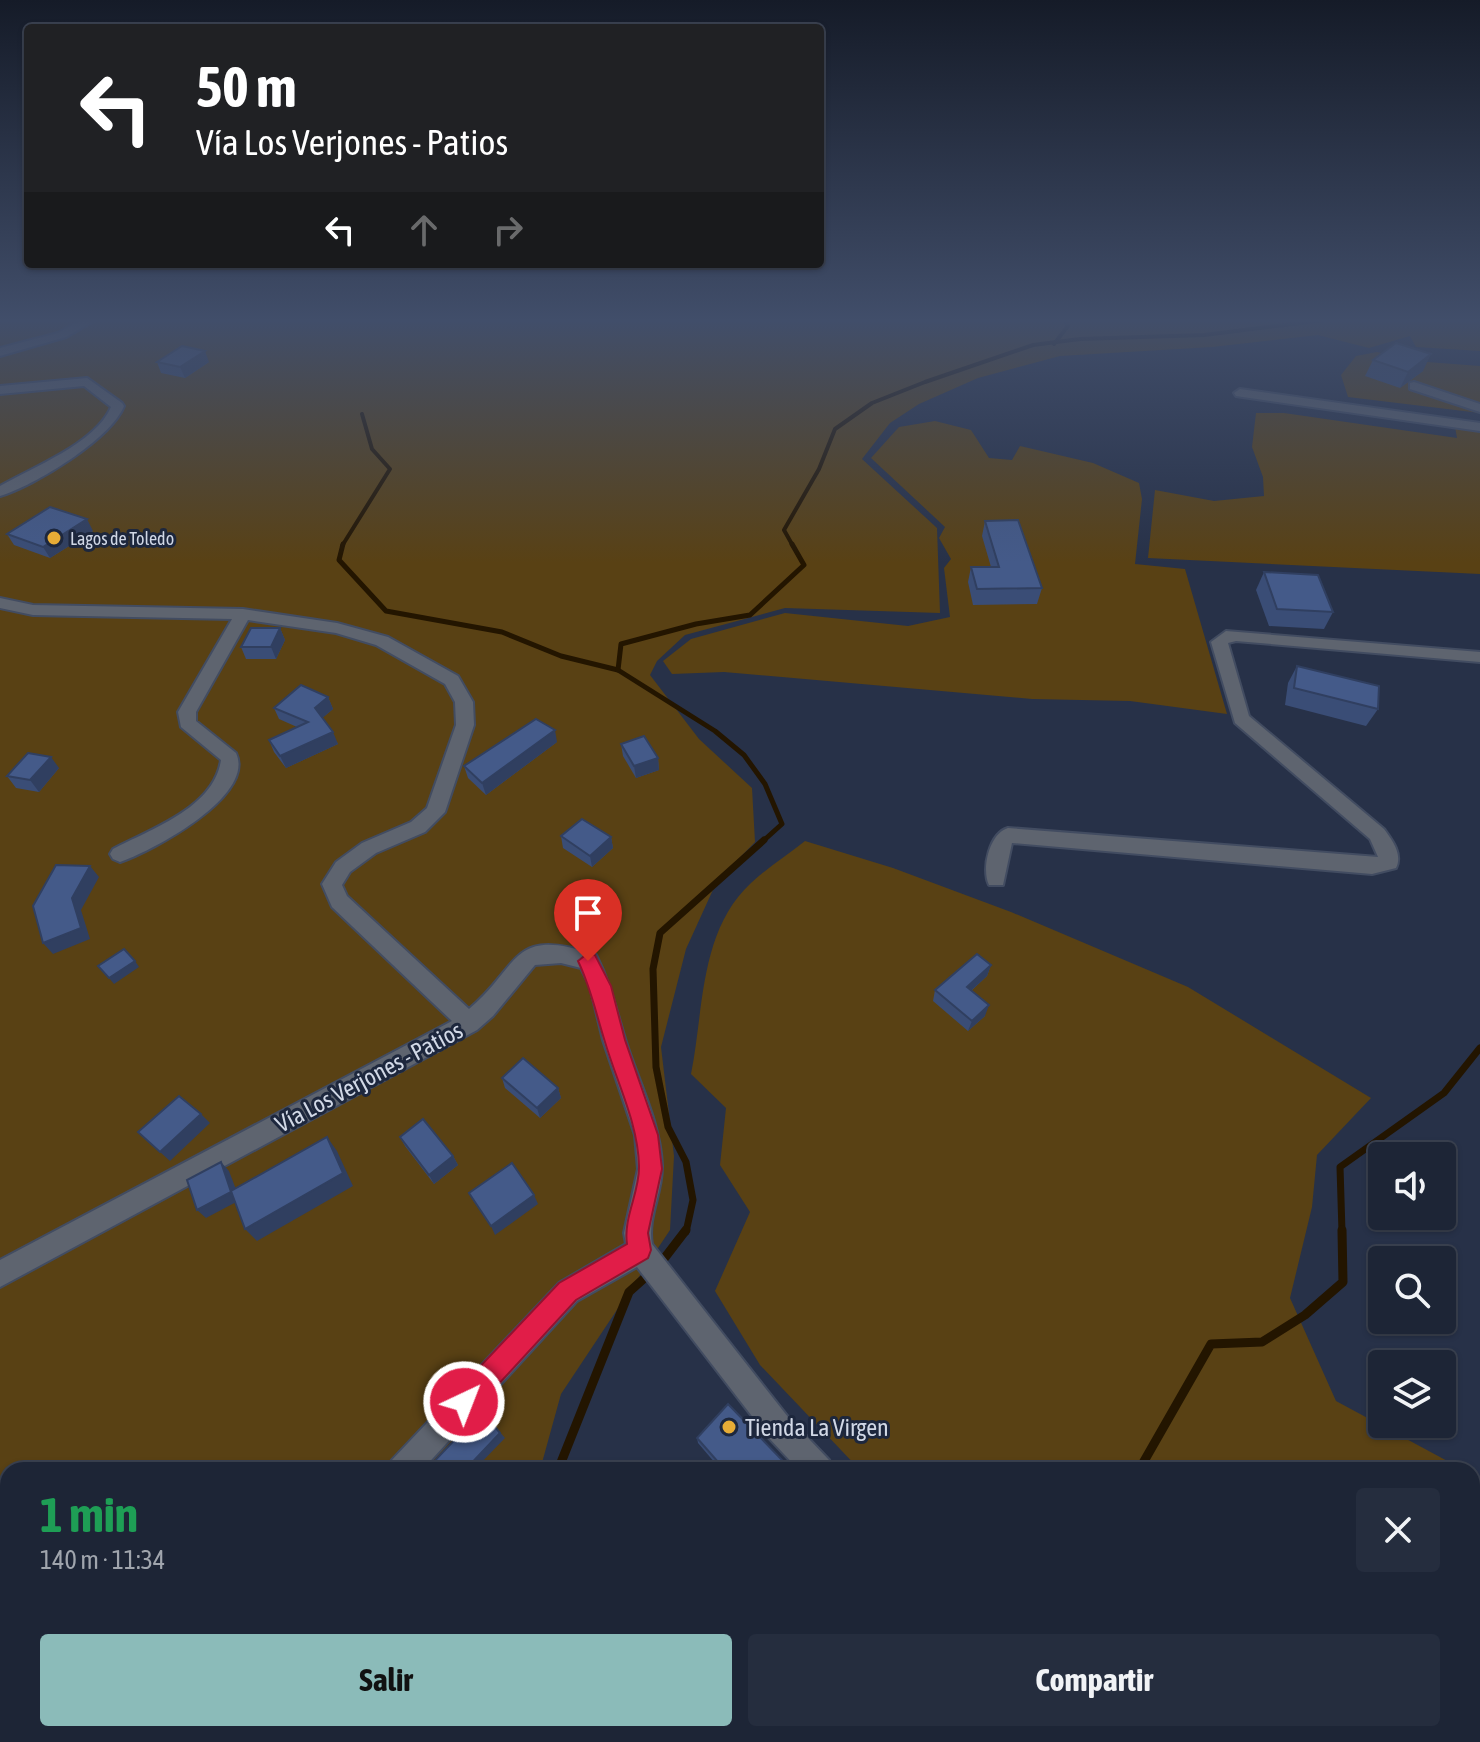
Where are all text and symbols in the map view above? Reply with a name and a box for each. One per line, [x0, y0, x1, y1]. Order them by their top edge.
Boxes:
text: 50 m [196, 55, 297, 119]
icon: left [64, 56, 168, 160]
text: Vía Los Verjones - Patios [196, 121, 508, 163]
icon: left [318, 208, 362, 252]
icon: ahead [402, 208, 446, 252]
icon: right [486, 208, 530, 252]
place label: Lagos de Toledo [70, 528, 174, 549]
marker: Lagos de Toledo [45, 529, 63, 547]
pin [554, 879, 622, 961]
icon: arrive [566, 891, 610, 935]
street label: Vía Los Verjones - Patios [271, 1016, 467, 1138]
map controls [1368, 1142, 1456, 1438]
button: sound [1368, 1142, 1456, 1230]
button: search [1368, 1246, 1456, 1334]
button: layers [1368, 1350, 1456, 1438]
position arrow [422, 1360, 506, 1444]
place label: Tienda La Virgen [745, 1414, 889, 1441]
marker: Tienda La Virgen [720, 1418, 738, 1436]
text: 1 min [40, 1487, 138, 1542]
button: close [1356, 1488, 1440, 1572]
text: 140 m · 11:34 [40, 1545, 165, 1575]
button: Salir [40, 1634, 732, 1726]
button: Compartir [748, 1634, 1440, 1726]

